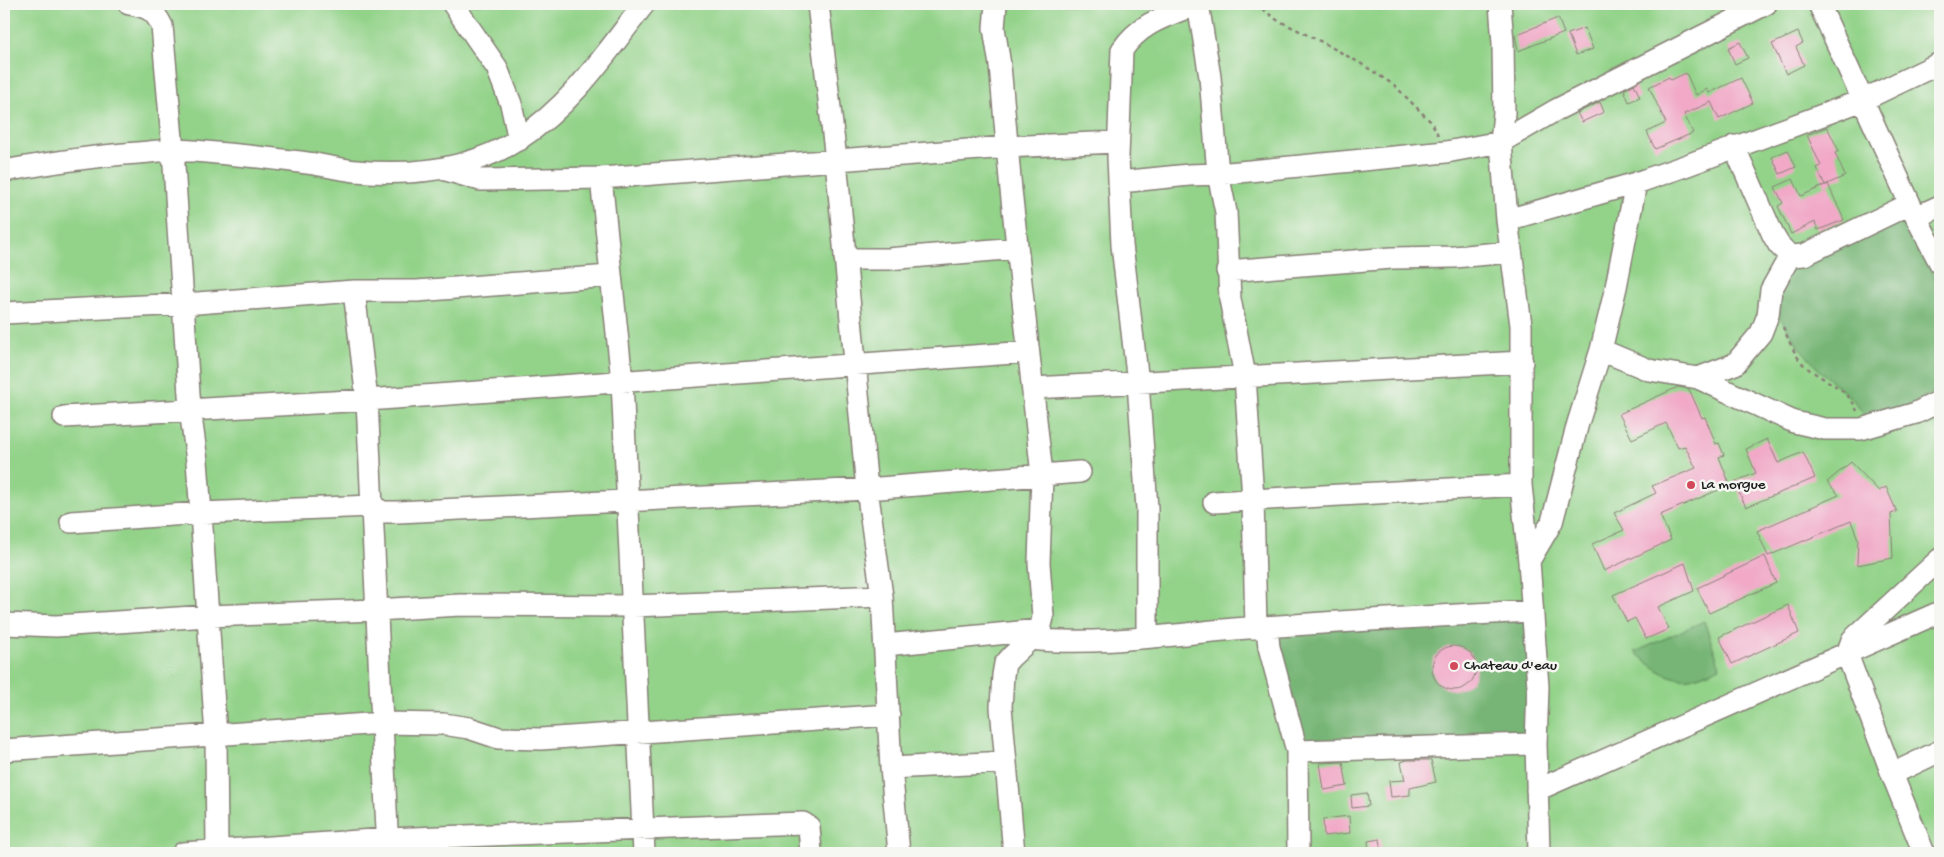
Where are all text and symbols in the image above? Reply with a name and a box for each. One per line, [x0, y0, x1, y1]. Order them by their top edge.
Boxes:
place label: La morgue [1701, 476, 1766, 494]
marker: La morgue [1685, 479, 1697, 491]
place label: Chateau d'eau [1464, 657, 1557, 675]
marker: Chateau d'eau [1448, 660, 1460, 672]

